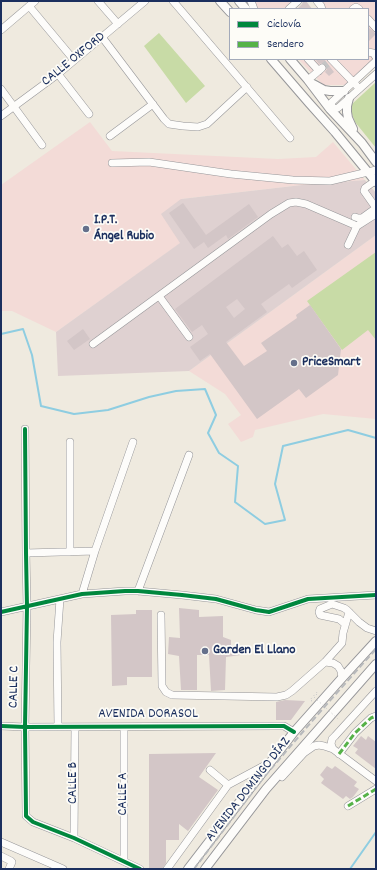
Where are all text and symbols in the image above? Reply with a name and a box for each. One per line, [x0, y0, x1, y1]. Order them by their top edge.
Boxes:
legend [229, 8, 369, 60]
text: Ciclovía [267, 16, 301, 33]
street label: CALLE OXFORD [39, 29, 109, 91]
text: Sendero [267, 36, 304, 53]
place label: I.P.T. Ángel Rubio [94, 213, 154, 246]
marker: I.P.T. Ángel Rubio [81, 224, 91, 234]
place label: PriceSmart [302, 355, 361, 371]
marker: PriceSmart [289, 358, 299, 368]
place label: Garden El Llano [213, 643, 295, 659]
marker: Garden El Llano [200, 646, 210, 656]
street label: CALLE C [6, 666, 24, 708]
street label: AVENIDA DORASOL [98, 707, 198, 723]
street label: AVENIDA DOMINGO DÍAZ [203, 734, 295, 846]
street label: CALLE B [66, 762, 82, 804]
street label: CALLE A [116, 772, 132, 816]

